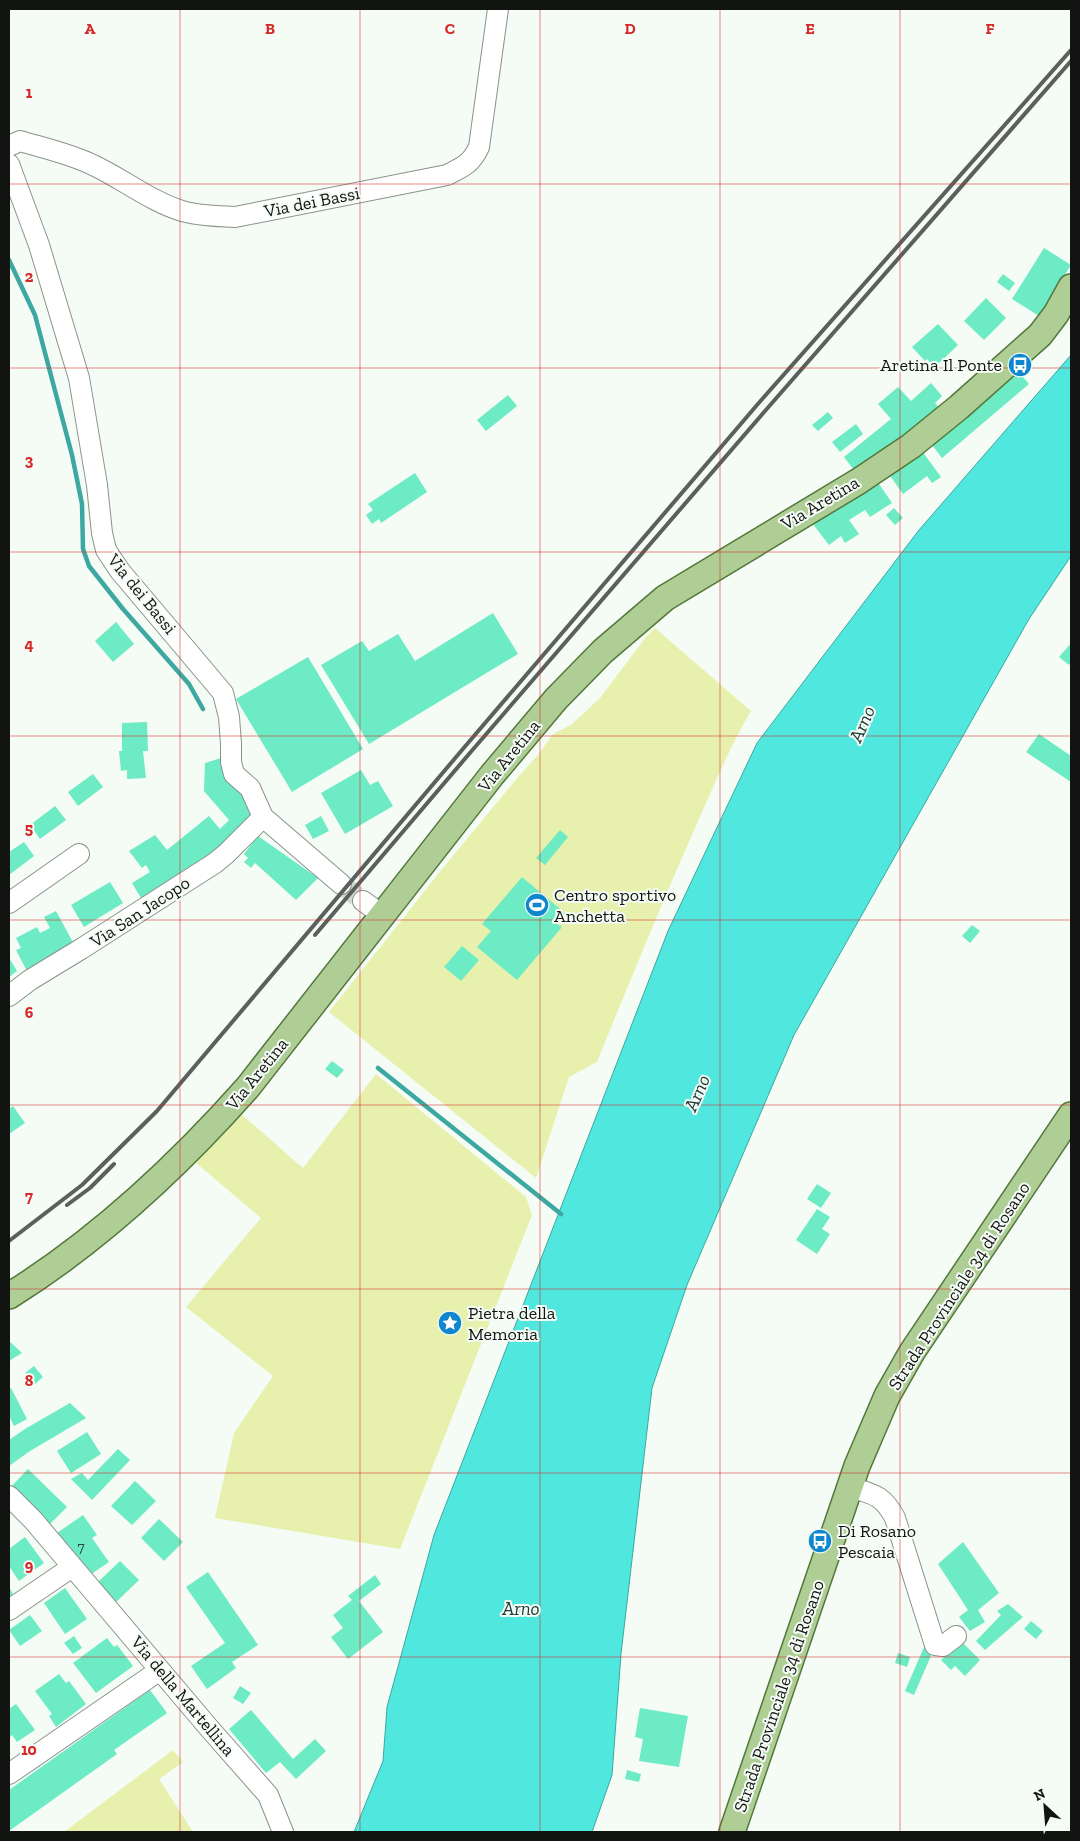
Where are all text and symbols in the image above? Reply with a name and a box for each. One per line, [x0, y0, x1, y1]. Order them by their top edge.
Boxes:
text: A [85, 19, 96, 38]
text: B [265, 19, 275, 38]
text: C [445, 19, 455, 38]
text: D [624, 19, 636, 38]
text: E [805, 19, 815, 38]
text: F [985, 19, 995, 38]
text: 1 [26, 83, 33, 102]
street label: Via dei Bassi [261, 182, 362, 222]
text: 2 [25, 267, 34, 286]
bus stop icon: Aretina Il Ponte [1007, 352, 1033, 378]
place label: Aretina Il Ponte [880, 354, 1002, 376]
text: 3 [25, 451, 34, 470]
street label: Via Aretina [776, 471, 863, 535]
street label: Via dei Bassi [102, 549, 181, 639]
text: 4 [24, 635, 34, 654]
water label: Arno [843, 702, 880, 747]
street label: Via Aretina [472, 715, 545, 798]
text: 5 [25, 819, 33, 838]
street label: Via San Jacopo [85, 872, 194, 953]
place label: Centro sportivo Anchetta [554, 884, 676, 927]
sports icon: Centro sportivo Anchetta [524, 892, 550, 918]
text: 6 [25, 1003, 34, 1022]
street label: Via Aretina [220, 1033, 293, 1116]
water label: Arno [678, 1071, 715, 1116]
street label: Strada Provinciale 34 di Rosano [883, 1178, 1035, 1394]
text: 7 [25, 1187, 33, 1206]
place label: Pietra della Memoria [468, 1302, 556, 1345]
place icon: Pietra della Memoria [437, 1310, 463, 1336]
text: 8 [25, 1371, 34, 1390]
place label: Di Rosano Pescaia [838, 1520, 916, 1563]
bus stop icon: Di Rosano Pescaia [807, 1528, 833, 1554]
house number: 7 [77, 1538, 85, 1556]
text: 9 [25, 1556, 34, 1575]
street label: Strada Provinciale 34 di Rosano [729, 1577, 829, 1815]
water label: Arno [501, 1597, 540, 1620]
street label: Via della Martellina [126, 1631, 240, 1761]
text: 10 [21, 1740, 37, 1759]
north arrow [1020, 1781, 1070, 1831]
text: N [1031, 1785, 1048, 1805]

